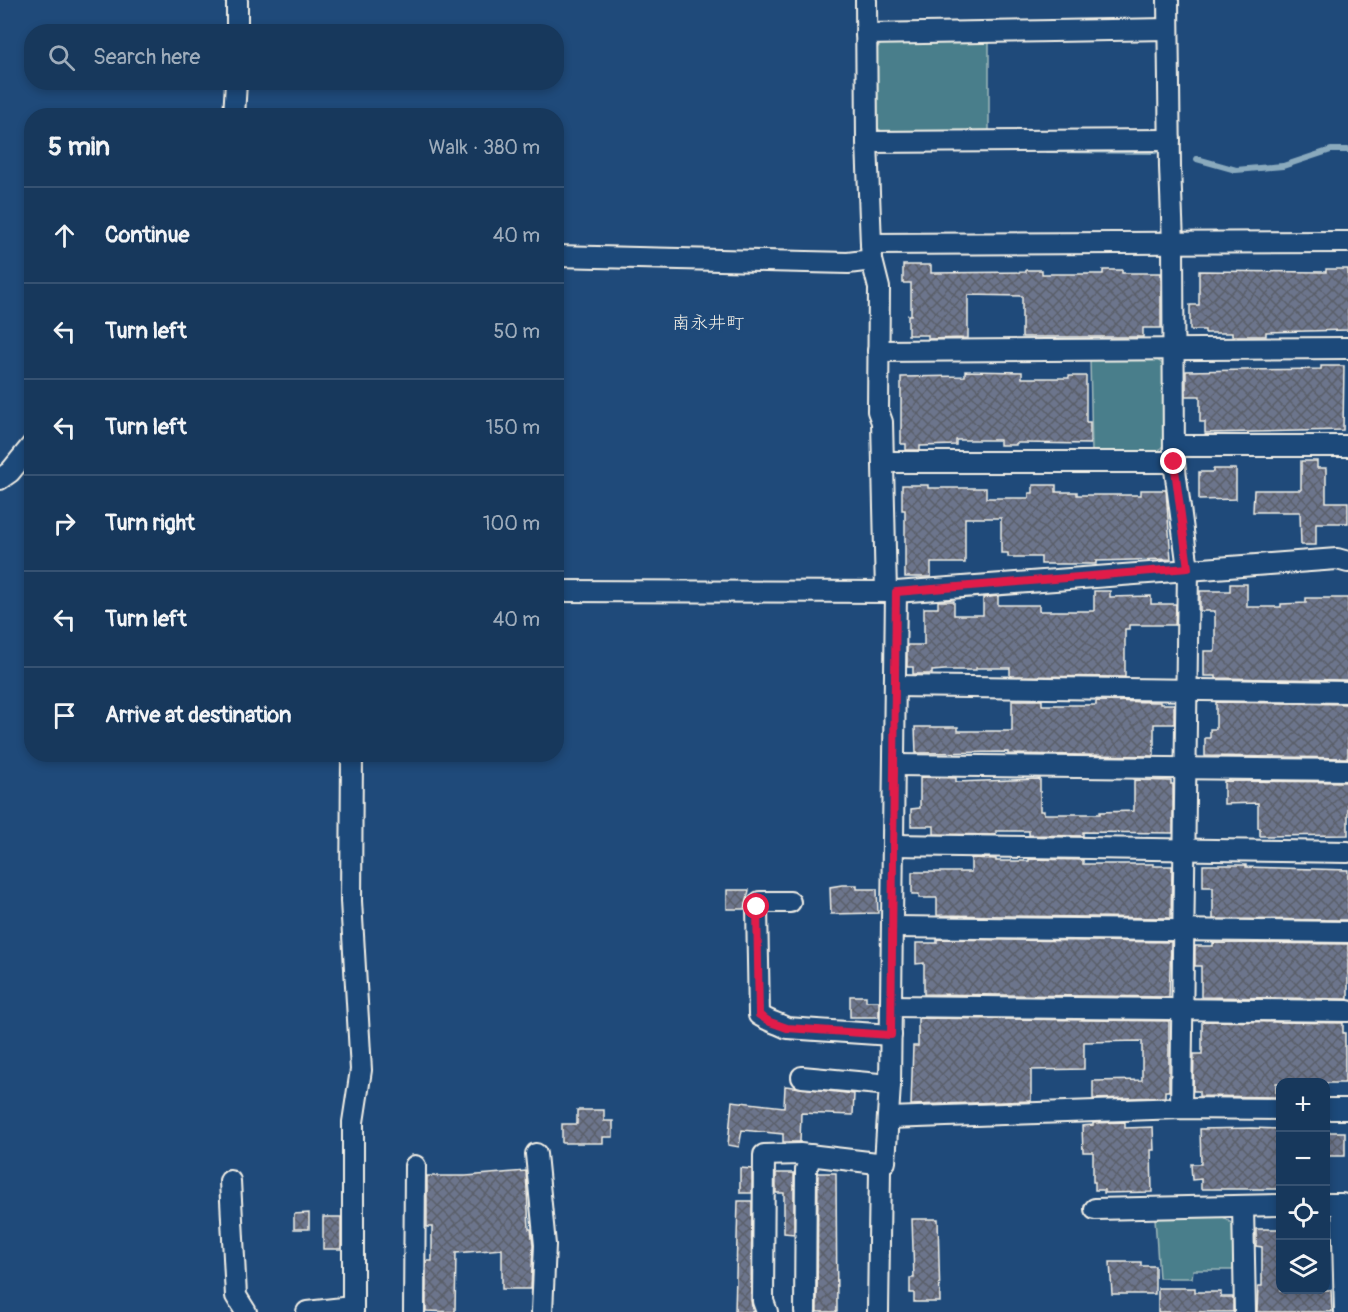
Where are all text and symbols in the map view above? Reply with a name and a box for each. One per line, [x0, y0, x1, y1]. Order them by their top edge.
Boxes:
search box [24, 24, 564, 90]
icon: search [45, 41, 78, 74]
text: Search here [93, 43, 200, 71]
text: 5 min [48, 131, 110, 163]
text: Walk · 380 m [428, 135, 540, 160]
icon: ahead [48, 219, 81, 252]
text: Continue [105, 221, 189, 249]
text: 40 m [493, 223, 540, 248]
district label: 南永井町 [672, 312, 744, 335]
icon: left [48, 315, 81, 348]
text: Turn left [105, 317, 187, 345]
text: 50 m [493, 319, 540, 344]
icon: left [48, 411, 81, 444]
text: Turn left [105, 413, 187, 441]
text: 150 m [486, 415, 540, 440]
route end [1160, 448, 1186, 474]
icon: right [48, 507, 81, 540]
text: Turn right [105, 509, 195, 537]
text: 100 m [483, 511, 540, 536]
icon: left [48, 603, 81, 636]
text: Turn left [105, 605, 187, 633]
text: 40 m [493, 607, 540, 632]
icon: arrive [48, 699, 81, 732]
text: Arrive at destination [105, 701, 291, 729]
route start [743, 893, 769, 919]
map controls [1276, 1078, 1330, 1294]
button: + [1276, 1078, 1330, 1132]
button: − [1276, 1132, 1330, 1186]
button: locate [1276, 1186, 1330, 1240]
button: layers [1276, 1240, 1330, 1294]

